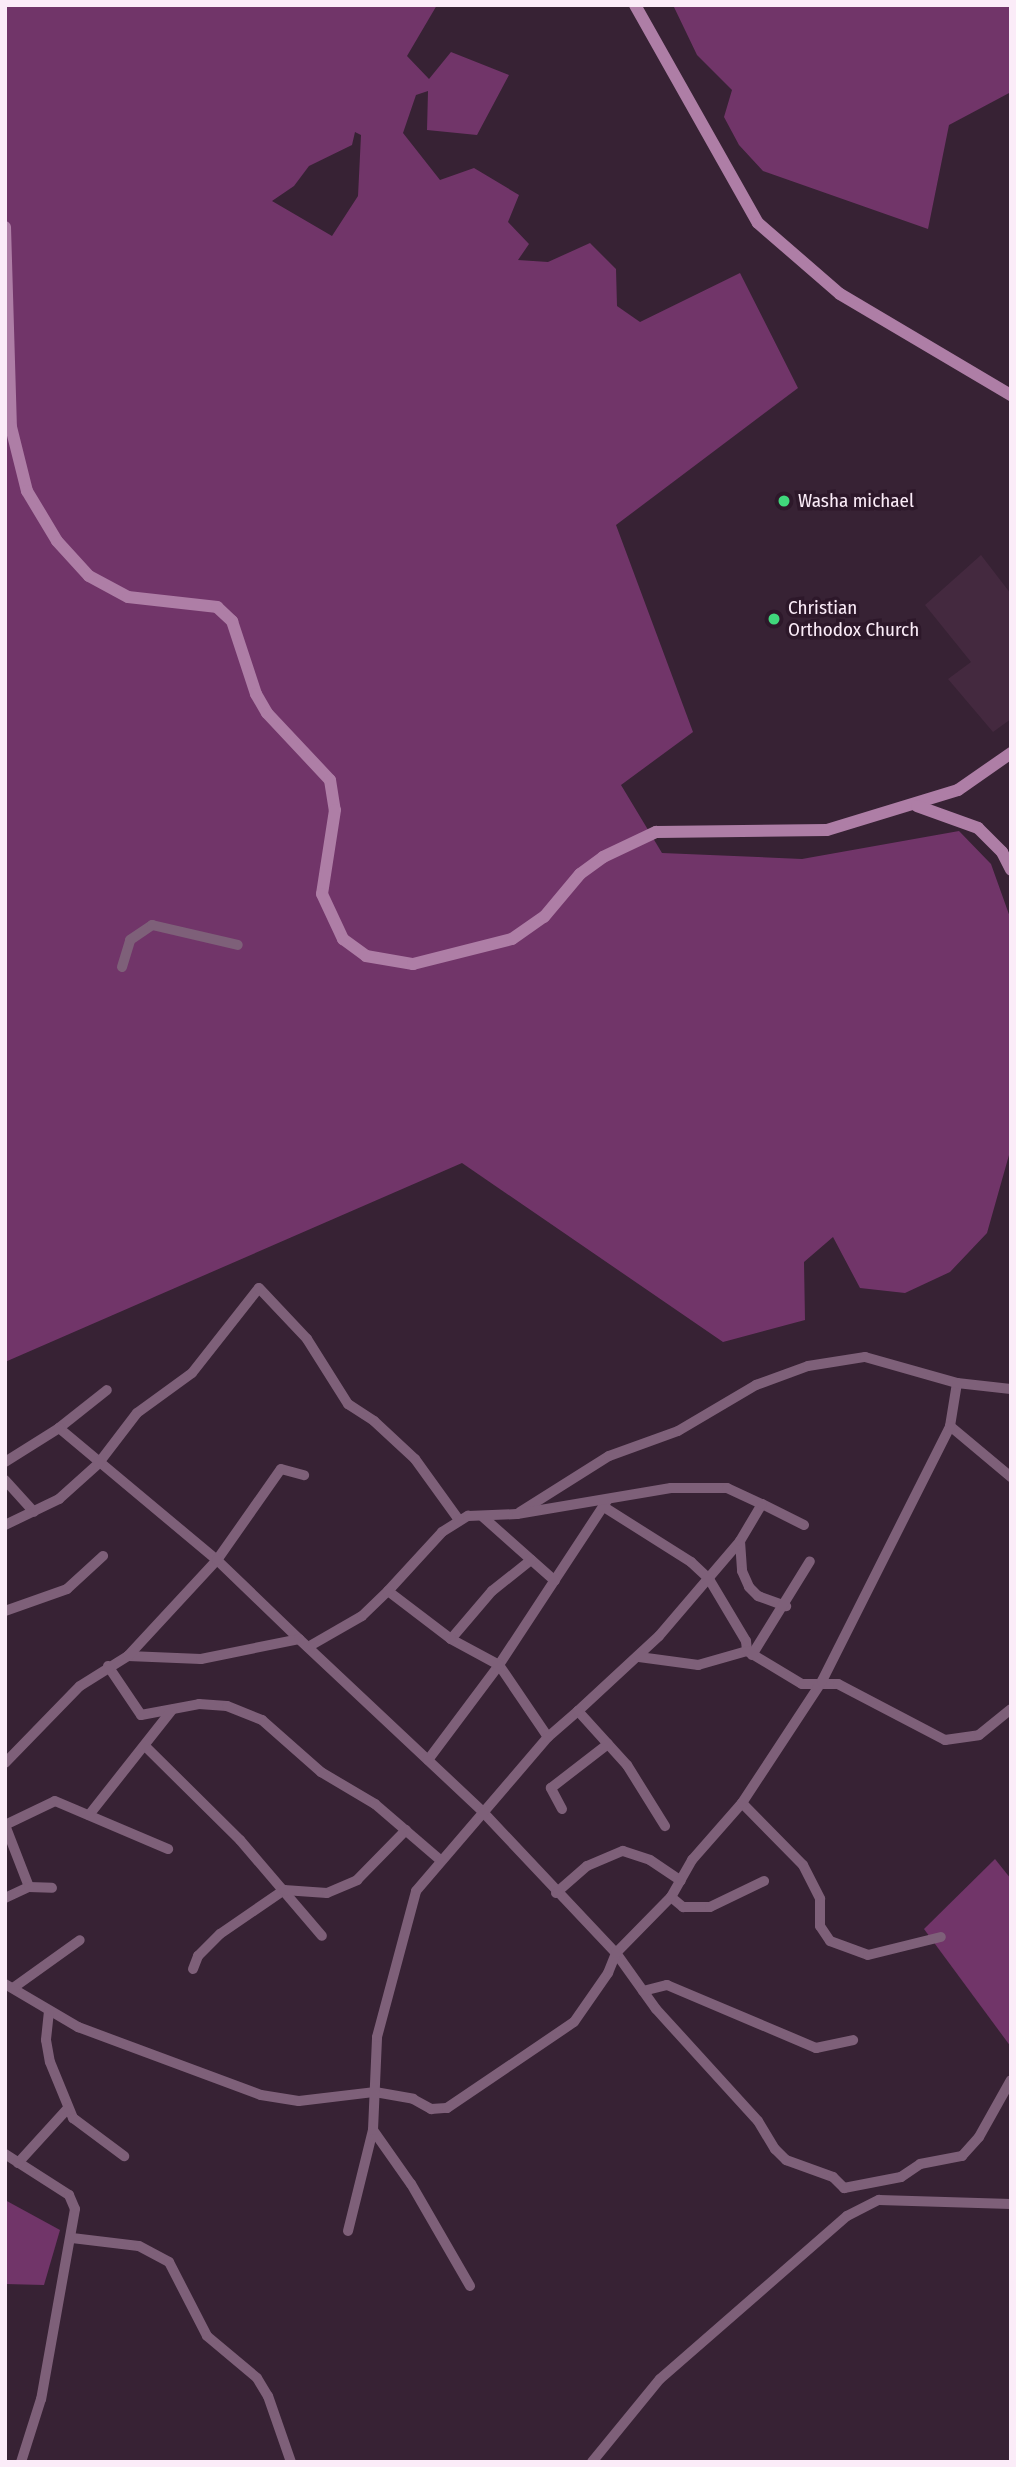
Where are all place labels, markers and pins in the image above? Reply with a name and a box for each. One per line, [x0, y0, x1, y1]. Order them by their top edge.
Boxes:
place label: Washa michael [798, 490, 914, 512]
marker: Washa michael [776, 493, 792, 509]
place label: Christian Orthodox Church [788, 597, 919, 641]
marker: Christian Orthodox Church [766, 611, 782, 627]

